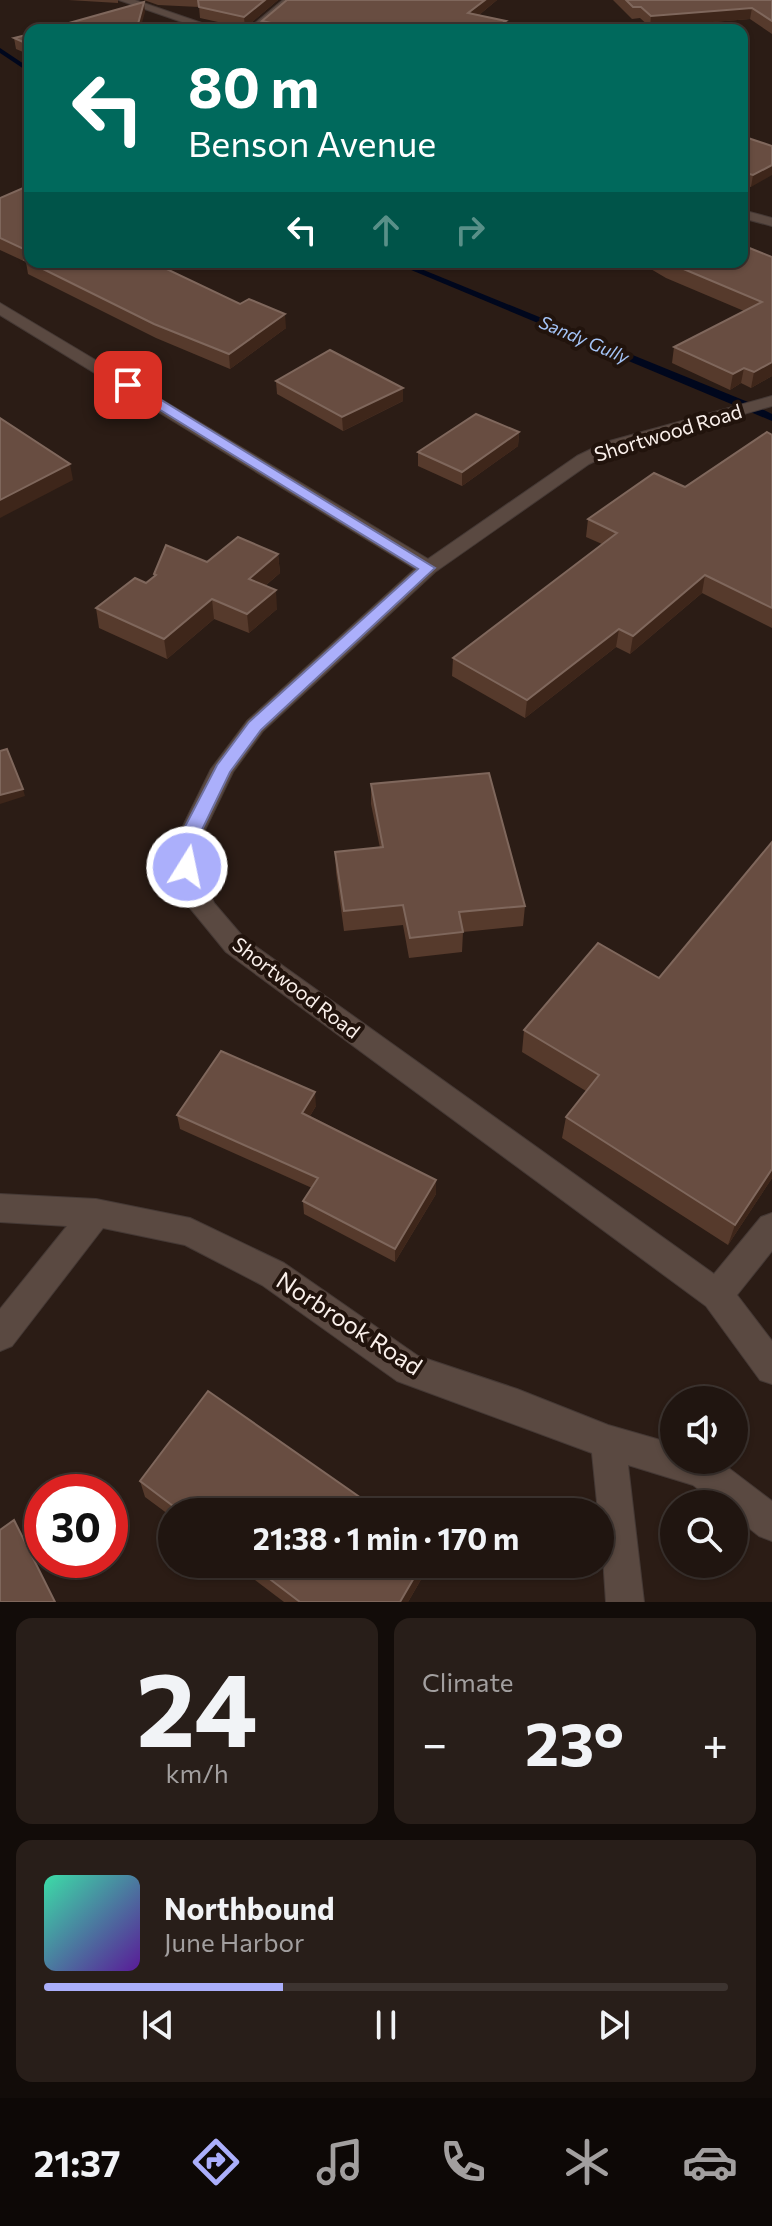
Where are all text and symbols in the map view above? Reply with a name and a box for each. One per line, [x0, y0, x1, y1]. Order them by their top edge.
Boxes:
text: 80 m [188, 51, 319, 120]
icon: left [56, 56, 160, 160]
text: Benson Avenue [188, 120, 436, 164]
icon: left [280, 208, 324, 252]
icon: ahead [364, 208, 408, 252]
icon: right [448, 208, 492, 252]
water label: Sandy Gully [536, 310, 633, 368]
pin [94, 351, 162, 419]
icon: arrive [106, 363, 150, 407]
street label: Shortwood Road [591, 398, 744, 466]
position arrow [145, 825, 229, 909]
street label: Shortwood Road [228, 932, 365, 1043]
street label: Norbrook Road [272, 1265, 428, 1381]
map controls [660, 1386, 748, 1578]
button: sound [660, 1386, 748, 1474]
speed limit sign: 30 [24, 1474, 128, 1578]
button: search [660, 1490, 748, 1578]
text: 21:38 · 1 min · 170 m [253, 1519, 519, 1556]
text: 24 [136, 1641, 258, 1768]
text: Climate [422, 1666, 514, 1697]
text: 23° [525, 1705, 624, 1778]
text: − [422, 1715, 447, 1769]
text: + [702, 1715, 728, 1769]
text: km/h [165, 1757, 229, 1788]
text: Northbound [164, 1889, 335, 1926]
text: June Harbor [164, 1926, 304, 1957]
icon: previous [136, 2003, 180, 2047]
icon: pause [364, 2003, 408, 2047]
icon: next [592, 2003, 636, 2047]
icon: directions [188, 2134, 244, 2190]
icon: music [312, 2134, 368, 2190]
icon: phone [435, 2134, 491, 2190]
icon: climate [559, 2134, 615, 2190]
icon: car [682, 2134, 738, 2190]
text: 21:37 [34, 2140, 120, 2184]

